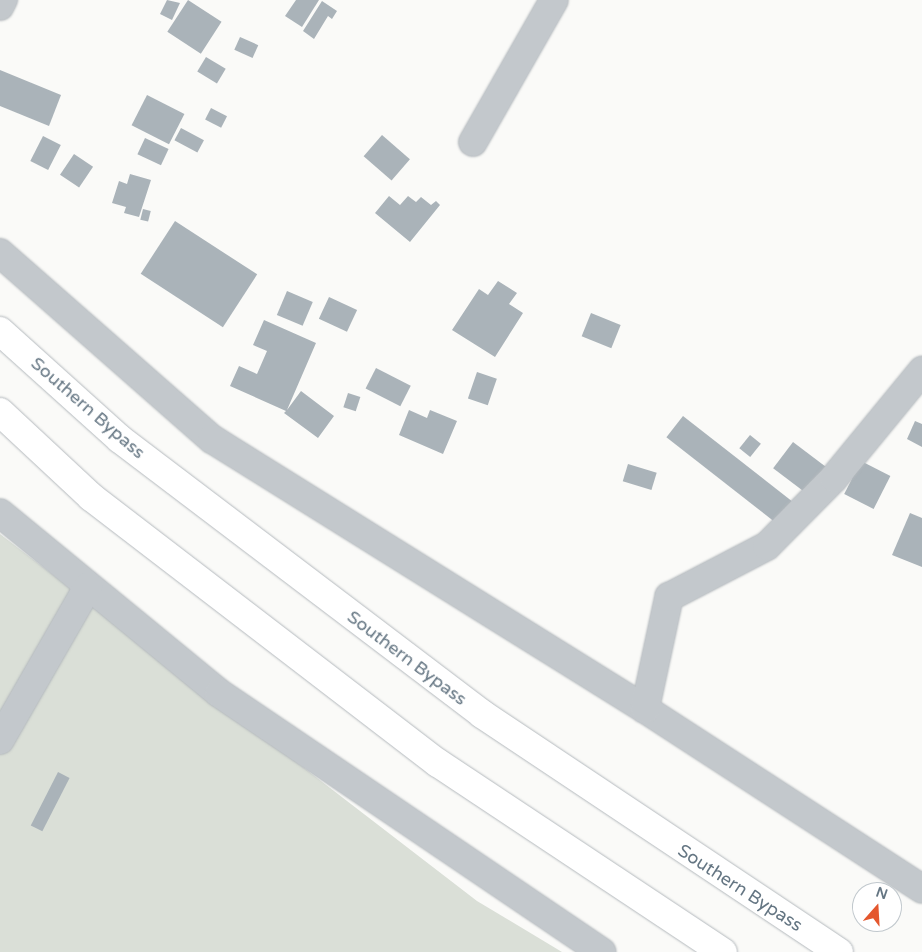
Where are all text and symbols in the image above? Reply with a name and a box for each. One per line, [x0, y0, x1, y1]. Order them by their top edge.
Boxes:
street label: Southern Bypass [26, 353, 150, 463]
street label: Southern Bypass [343, 606, 471, 710]
street label: Southern Bypass [674, 840, 806, 936]
north arrow [852, 882, 902, 932]
text: N [874, 883, 890, 903]

